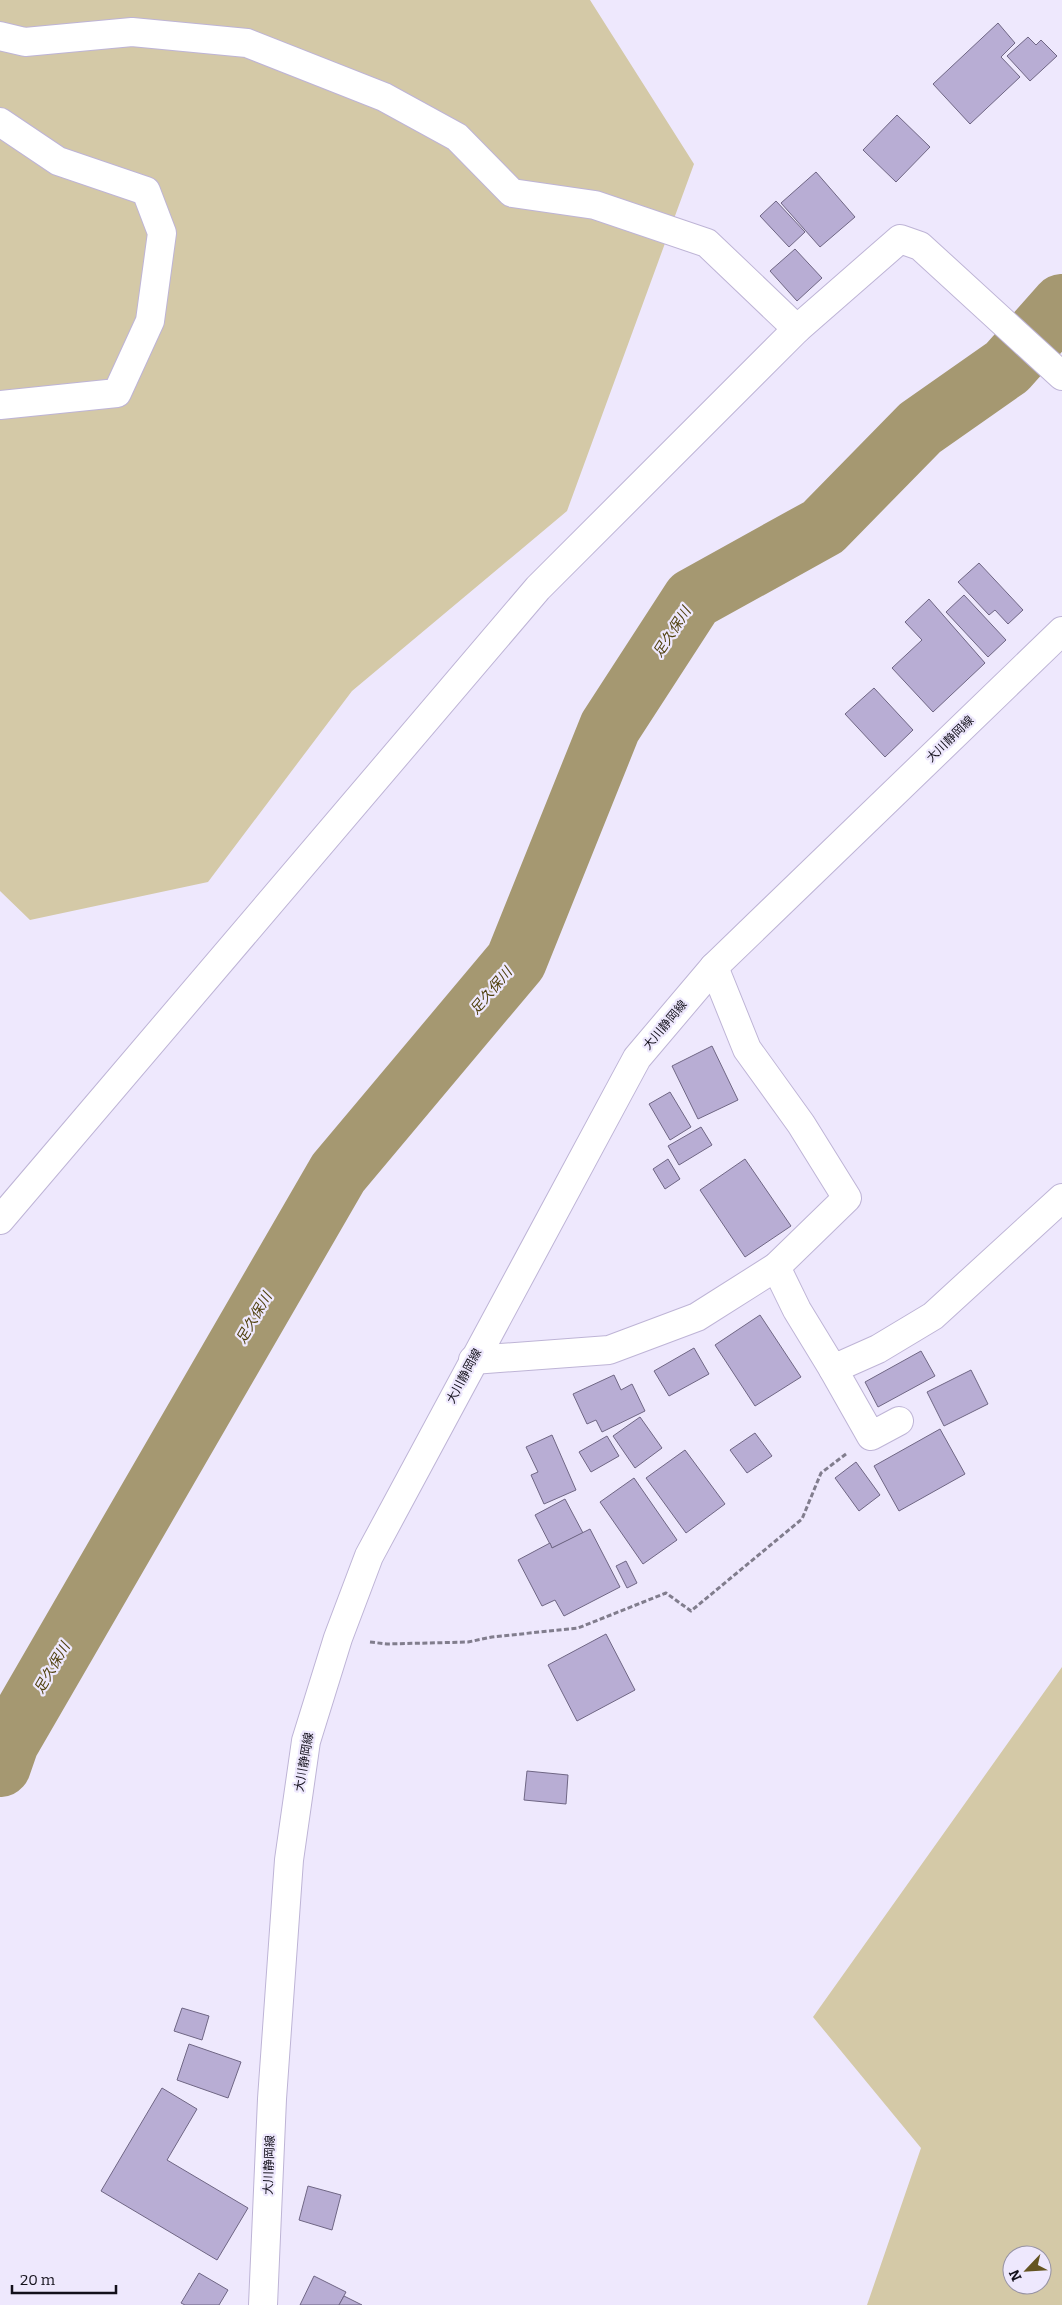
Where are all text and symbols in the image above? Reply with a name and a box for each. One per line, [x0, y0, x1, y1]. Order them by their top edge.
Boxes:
water label: 足久保川 [650, 602, 695, 660]
street label: 大川静岡線 [924, 713, 976, 765]
water label: 足久保川 [466, 963, 517, 1018]
street label: 大川静岡線 [640, 998, 690, 1052]
water label: 足久保川 [233, 1288, 276, 1346]
street label: 大川静岡線 [444, 1346, 484, 1406]
water label: 足久保川 [31, 1638, 74, 1696]
street label: 大川静岡線 [292, 1731, 316, 1793]
street label: 大川静岡線 [261, 2135, 277, 2195]
north arrow [1002, 2245, 1052, 2295]
scale bar [12, 2262, 116, 2294]
text: N [1006, 2267, 1026, 2284]
text: 20 m [20, 2271, 56, 2289]

